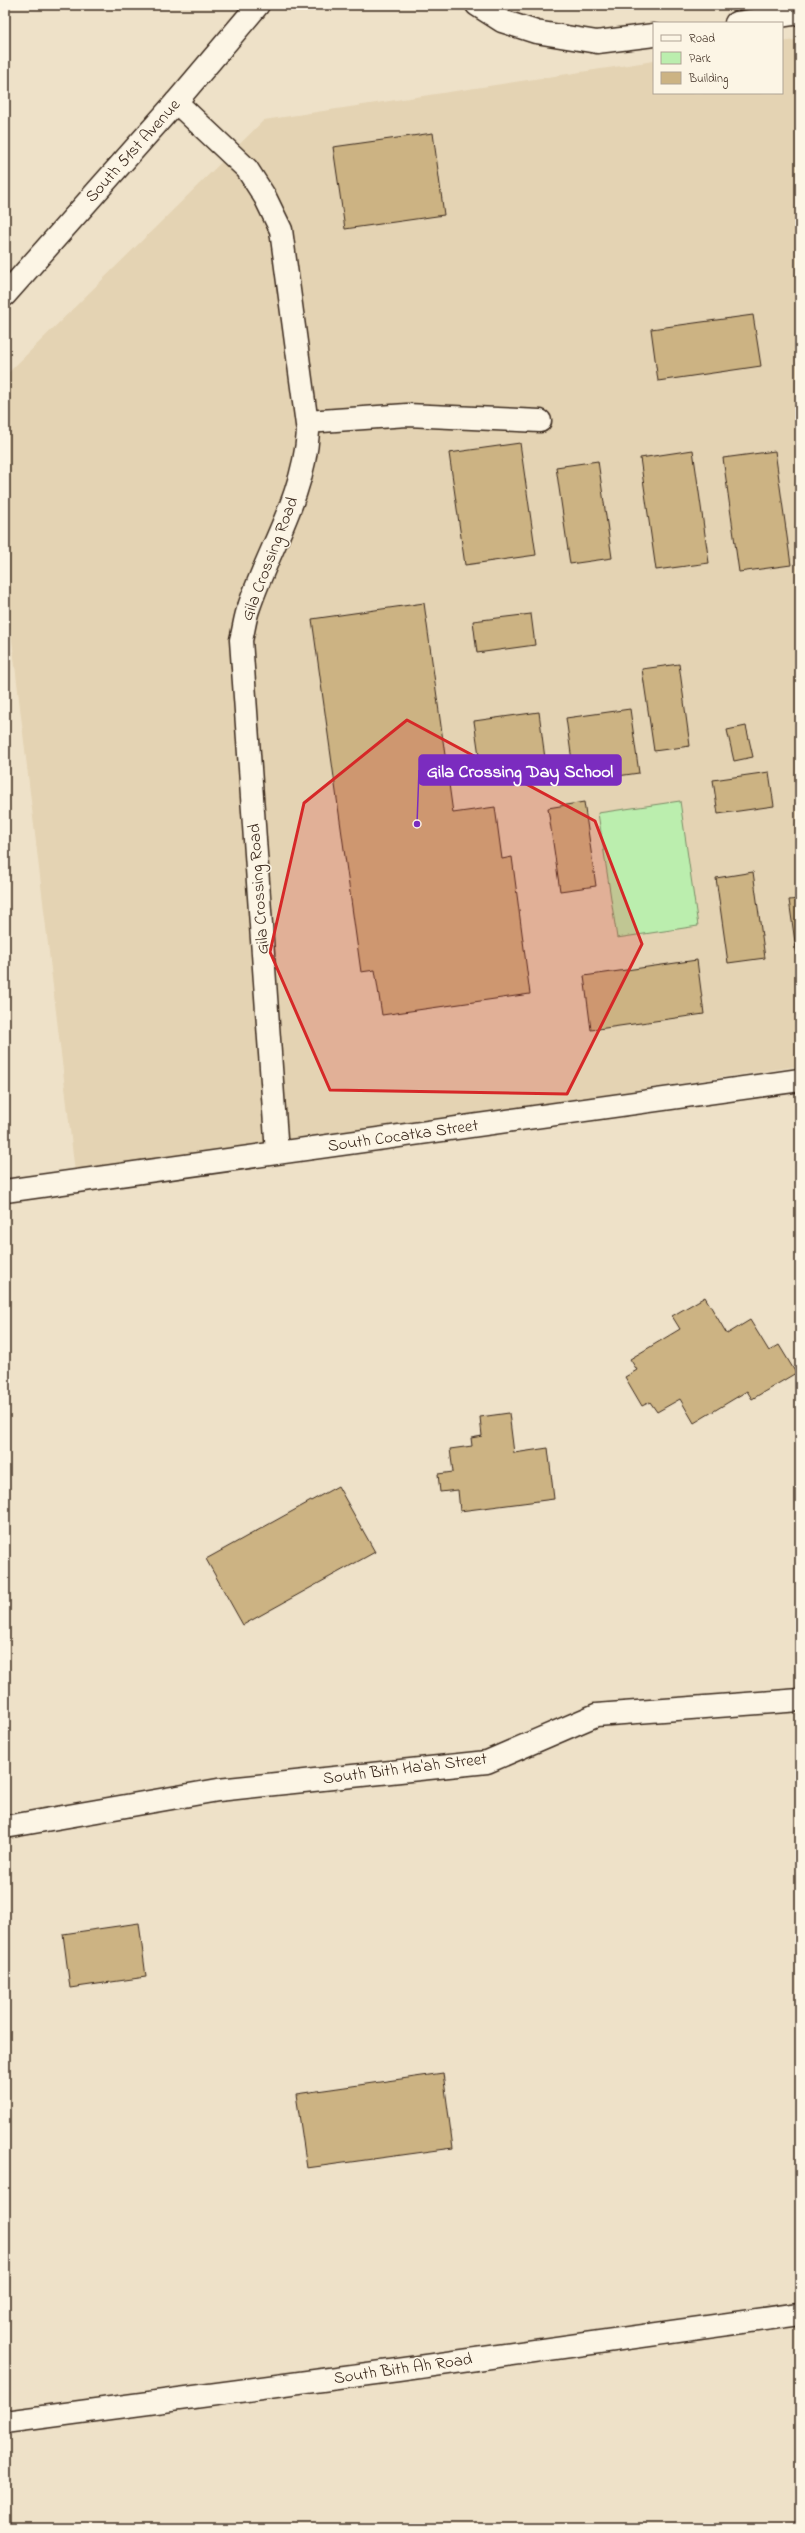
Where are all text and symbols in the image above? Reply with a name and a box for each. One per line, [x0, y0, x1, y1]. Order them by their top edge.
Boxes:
legend [653, 22, 783, 94]
text: Road [689, 30, 715, 48]
text: Park [689, 50, 711, 68]
text: Building [688, 70, 728, 89]
street label: South 51st Avenue [80, 93, 187, 208]
street label: Gila Crossing Road [235, 493, 307, 625]
callout: Gila Crossing Day School [419, 755, 621, 785]
text: Gila Crossing Day School [427, 760, 613, 787]
street label: Gila Crossing Road [242, 822, 278, 955]
street label: South Cocatka Street [326, 1113, 480, 1159]
street label: South Bith Ha'ah Street [322, 1746, 489, 1791]
street label: South Bith Ah Road [332, 2347, 474, 2391]

